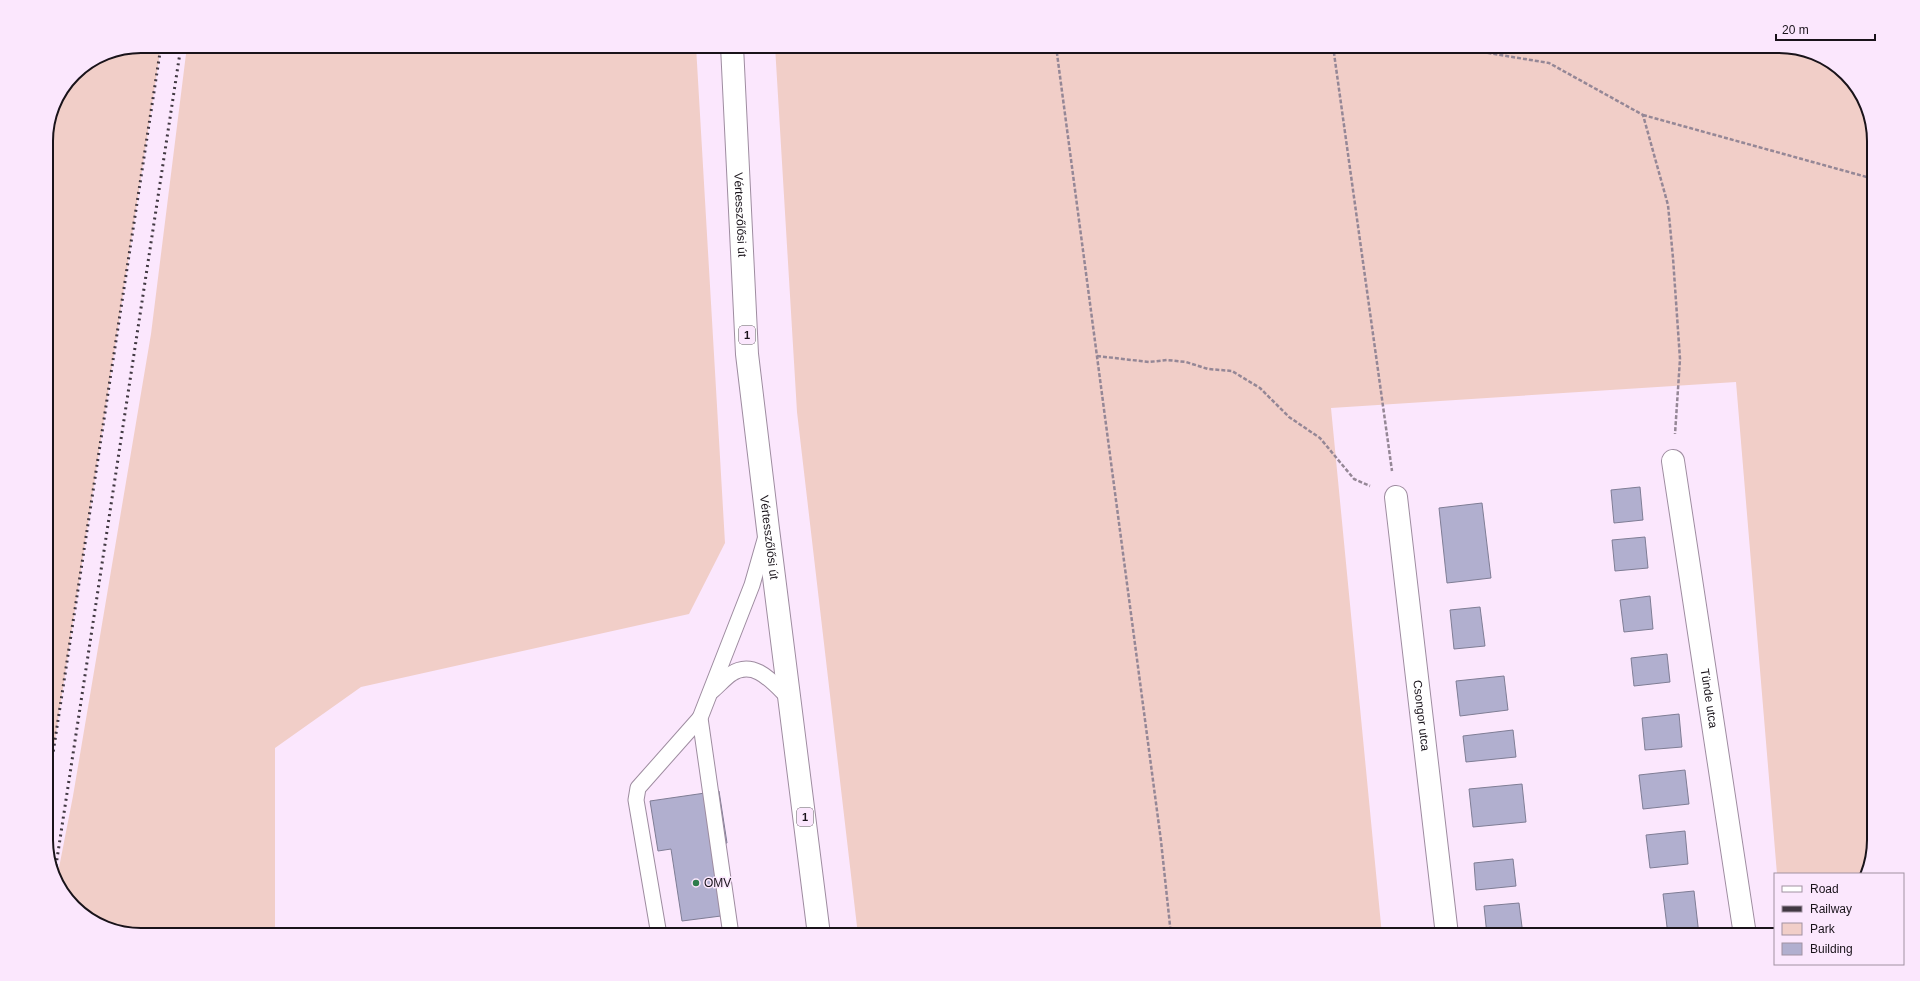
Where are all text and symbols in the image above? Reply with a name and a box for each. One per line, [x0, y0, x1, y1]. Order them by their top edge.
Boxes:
scale bar [1776, 16, 1875, 42]
text: 20 m [1782, 23, 1809, 37]
street label: Vértesszőlősi út [731, 172, 749, 258]
road number: 1 [739, 326, 755, 344]
street label: Vértesszőlősi út [757, 494, 781, 581]
street label: Tünde utca [1698, 667, 1721, 729]
street label: Csongor utca [1410, 679, 1433, 752]
road number: 1 [797, 808, 813, 826]
legend [1774, 873, 1904, 965]
place label: OMV [704, 876, 731, 890]
marker: OMV [691, 878, 701, 888]
text: Road [1810, 882, 1839, 896]
text: Railway [1810, 902, 1852, 916]
text: Park [1810, 922, 1836, 936]
text: Building [1810, 942, 1853, 956]

